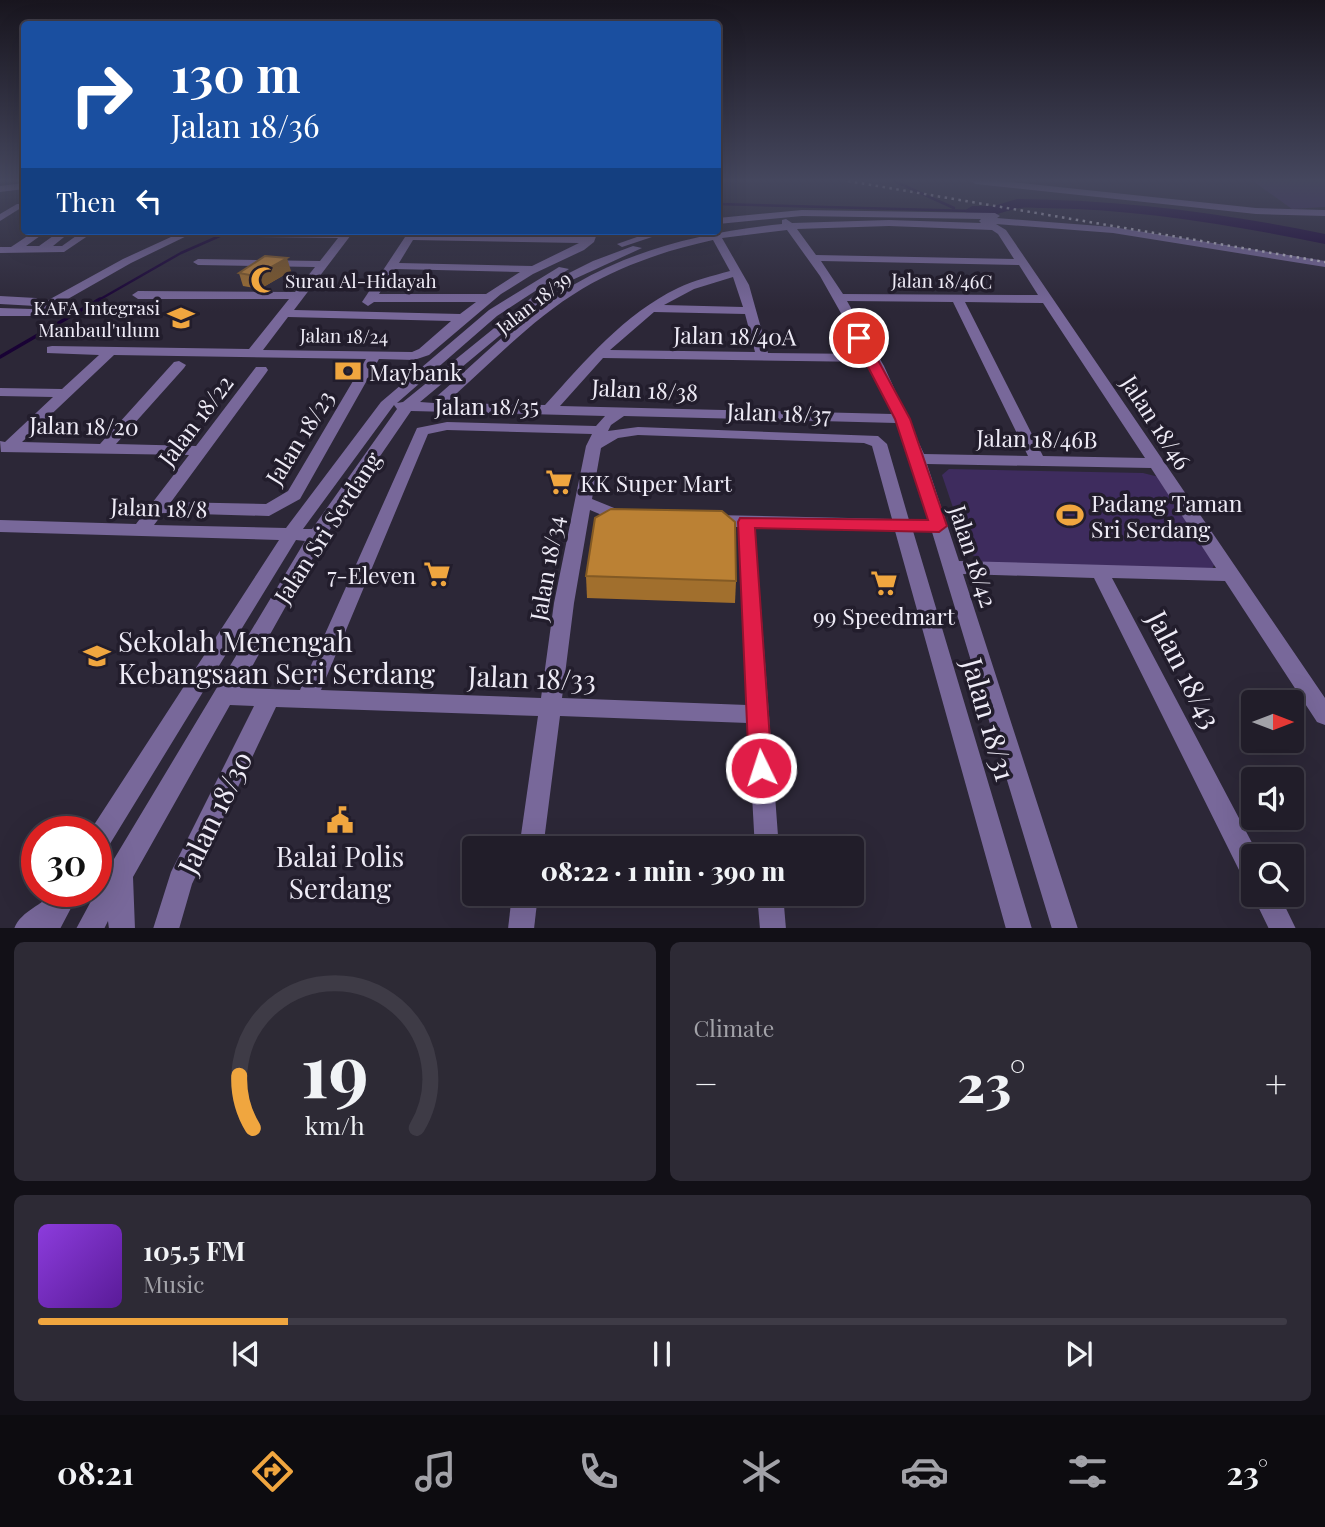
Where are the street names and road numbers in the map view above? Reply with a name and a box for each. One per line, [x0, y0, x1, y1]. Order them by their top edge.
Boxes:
street label: Jalan 18/39 [490, 265, 576, 340]
street label: Jalan 18/46C [890, 266, 993, 294]
street label: Jalan 18/40A [672, 318, 797, 352]
street label: Jalan 18/24 [299, 321, 388, 349]
street label: Jalan 18/22 [150, 368, 239, 473]
street label: Jalan 18/46 [1114, 368, 1199, 475]
street label: Jalan 18/38 [590, 371, 699, 407]
street label: Jalan 18/23 [257, 384, 340, 491]
street label: Jalan 18/35 [434, 390, 539, 421]
street label: Jalan 18/37 [725, 395, 832, 429]
street label: Jalan 18/20 [28, 409, 139, 441]
street label: Jalan 18/46B [975, 421, 1098, 455]
street label: Jalan Sri Serdang [266, 445, 388, 610]
street label: Jalan 18/8 [109, 490, 208, 524]
street label: Jalan 18/42 [943, 500, 1005, 611]
street label: Jalan 18/34 [521, 513, 570, 624]
street label: Jalan 18/43 [1139, 603, 1230, 734]
street label: Jalan 18/31 [955, 652, 1025, 785]
street label: Jalan 18/33 [466, 656, 597, 698]
street label: Jalan 18/30 [168, 744, 260, 880]

